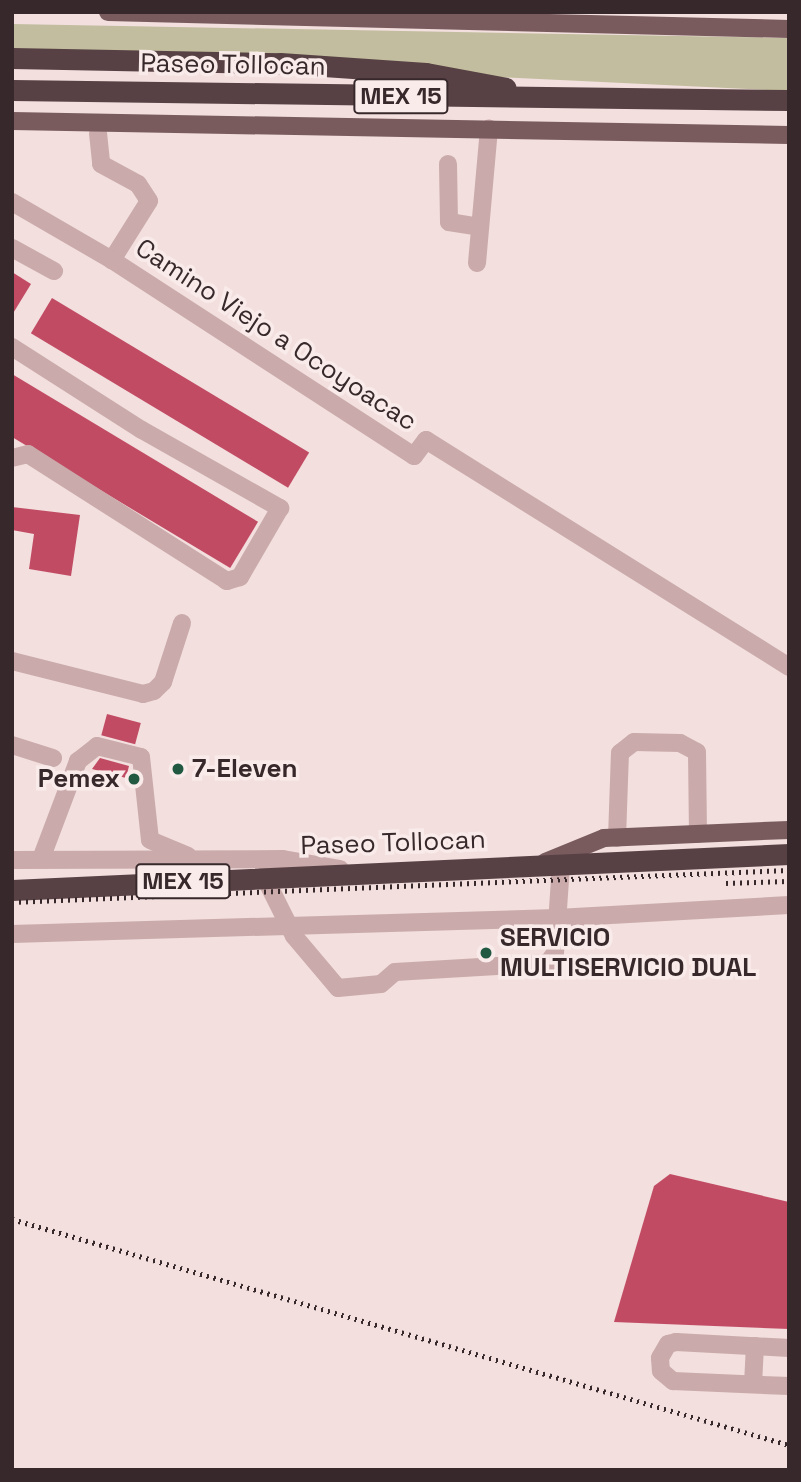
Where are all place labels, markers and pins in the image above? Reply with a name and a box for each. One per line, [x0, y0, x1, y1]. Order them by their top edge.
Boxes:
place label: 7-Eleven [192, 753, 297, 785]
marker: 7-Eleven [170, 761, 186, 777]
place label: Pemex [38, 763, 120, 795]
marker: Pemex [126, 771, 142, 787]
place label: SERVICIO MULTISERVICIO DUAL [500, 922, 756, 984]
marker: SERVICIO MULTISERVICIO DUAL [478, 945, 494, 961]

